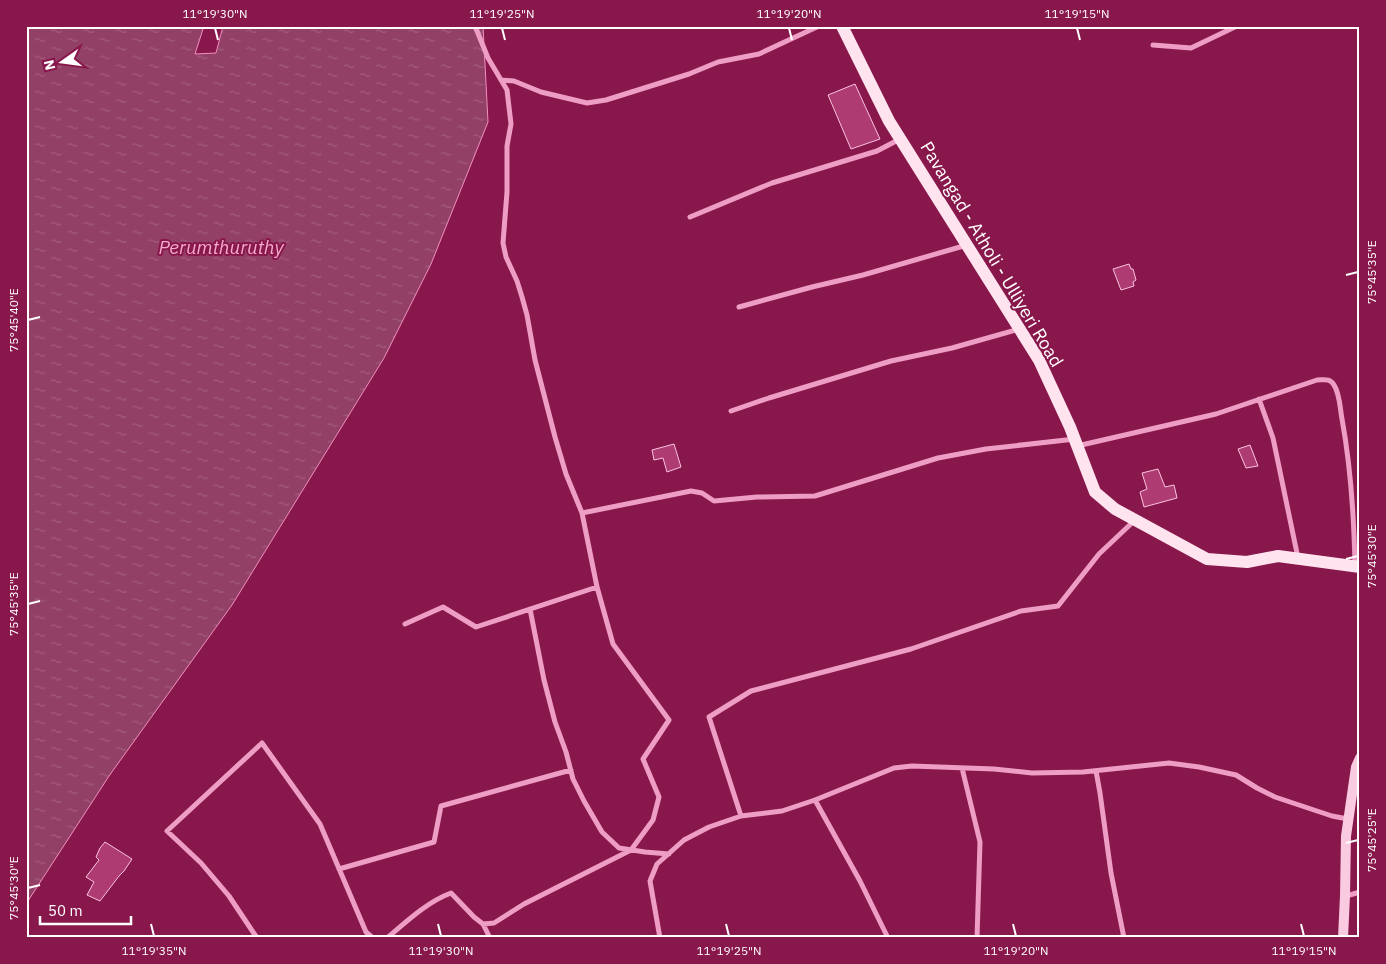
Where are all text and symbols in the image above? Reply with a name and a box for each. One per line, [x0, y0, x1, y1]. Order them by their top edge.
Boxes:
text: 11°19'30"N [182, 6, 248, 21]
text: 11°19'25"N [469, 6, 535, 21]
text: 11°19'20"N [756, 6, 822, 21]
text: 11°19'15"N [1044, 6, 1110, 21]
north arrow [38, 38, 88, 88]
text: N [39, 58, 59, 72]
street label: Pavangad - Atholi - Ulliyeri Road [915, 137, 1069, 371]
water label: Perumthuruthy [158, 235, 284, 259]
text: 75°45'35"E [1364, 240, 1379, 304]
text: 75°45'40"E [6, 288, 21, 352]
text: 75°45'30"E [1364, 524, 1379, 588]
text: 75°45'35"E [6, 572, 21, 636]
text: 75°45'25"E [1364, 808, 1379, 872]
text: 75°45'30"E [6, 856, 21, 920]
scale bar [40, 894, 131, 926]
text: 50 m [48, 901, 83, 920]
text: 11°19'35"N [121, 943, 187, 958]
text: 11°19'30"N [408, 943, 474, 958]
text: 11°19'25"N [696, 943, 762, 958]
text: 11°19'20"N [983, 943, 1049, 958]
text: 11°19'15"N [1271, 943, 1337, 958]

